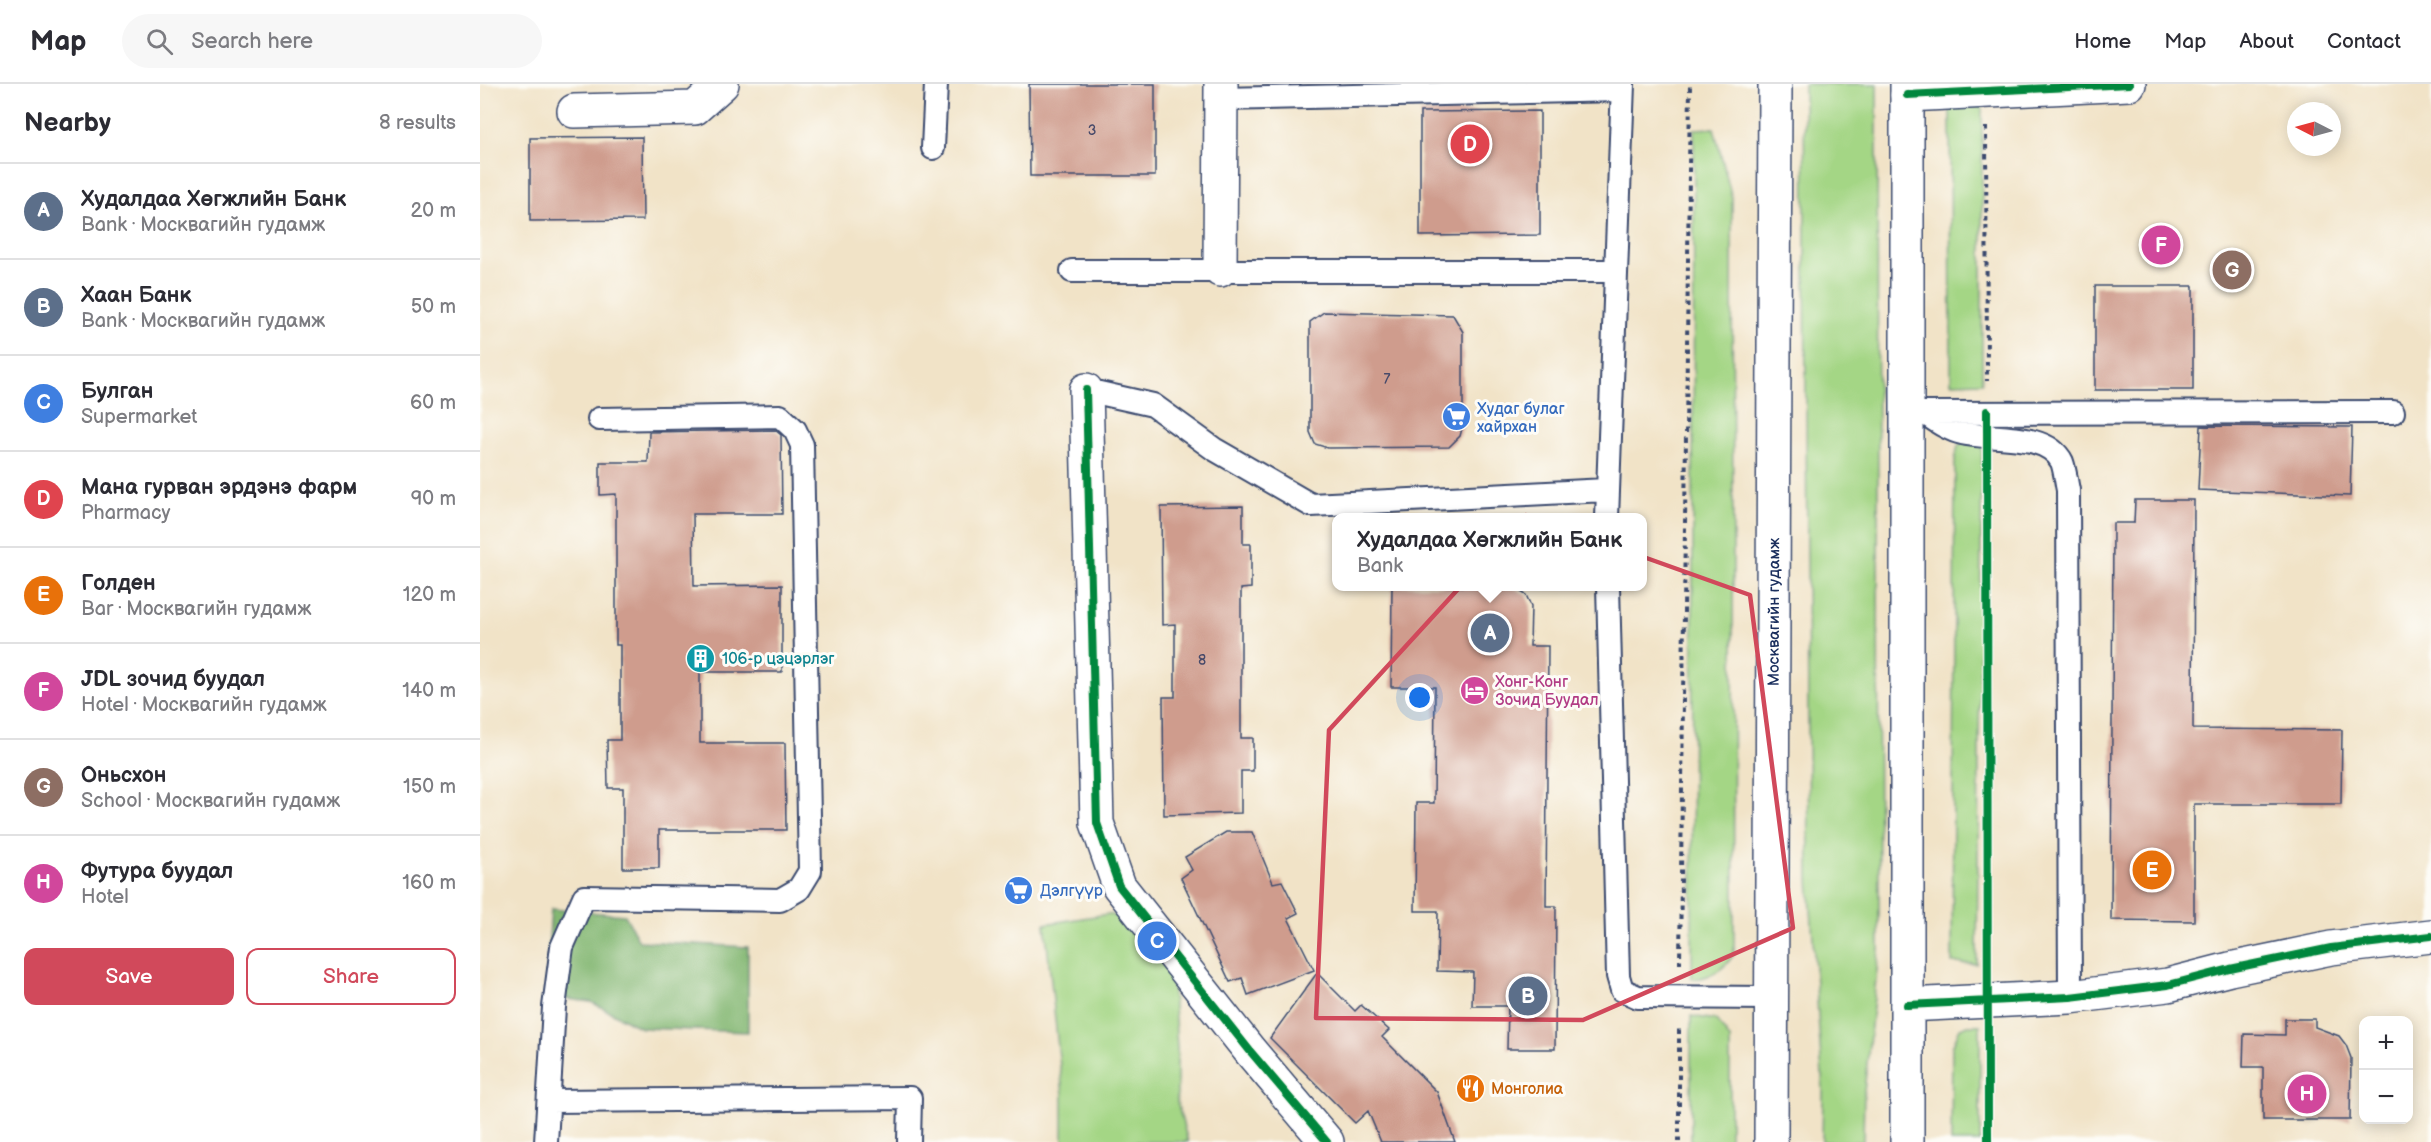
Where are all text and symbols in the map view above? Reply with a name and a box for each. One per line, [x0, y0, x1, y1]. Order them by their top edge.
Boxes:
search box [122, 14, 542, 68]
text: Map [30, 25, 86, 58]
icon: search [143, 25, 176, 58]
text: Search here [191, 28, 313, 55]
text: Home [2074, 29, 2131, 54]
text: Map [2164, 29, 2206, 54]
text: About [2239, 29, 2294, 54]
text: Contact [2327, 29, 2401, 54]
north arrow [2287, 102, 2341, 156]
text: Nearby [24, 108, 111, 139]
text: 8 results [379, 111, 456, 135]
house number: 3 [1088, 122, 1096, 139]
pin: D [1450, 122, 1490, 166]
text: Худалдаа Хөгжлийн Банк [81, 186, 346, 213]
text: A [37, 199, 50, 223]
text: 20 m [411, 199, 456, 223]
text: Bank · Москвагийн гудамж [81, 213, 325, 237]
pin: F [2142, 222, 2180, 268]
pin: G [2212, 248, 2252, 292]
text: Хаан Банк [81, 282, 191, 309]
text: B [36, 295, 51, 319]
text: 50 m [411, 295, 456, 319]
text: Bank · Москвагийн гудамж [81, 309, 325, 333]
house number: 7 [1384, 371, 1391, 388]
text: Булган [81, 378, 153, 405]
text: C [36, 391, 51, 415]
text: 60 m [410, 391, 456, 415]
place label: Худаг булаг хайрхан [1477, 400, 1565, 437]
supermarket icon: Худаг булаг хайрхан [1440, 401, 1472, 433]
text: Supermarket [81, 405, 197, 429]
text: Мана гурван эрдэнэ фарм [81, 474, 357, 501]
text: D [37, 487, 50, 511]
text: 90 m [411, 487, 456, 511]
text: Pharmacy [81, 501, 171, 525]
popup [1332, 513, 1647, 591]
text: Худалдаа Хөгжлийн Банк [1357, 527, 1622, 554]
street label: Москвагийн гудамж [1765, 537, 1784, 686]
text: Bank [1357, 554, 1403, 578]
text: Голден [81, 570, 156, 597]
text: E [37, 583, 50, 607]
text: 120 m [403, 583, 456, 607]
text: Bar · Москвагийн гудамж [81, 597, 311, 621]
pin: A [1470, 610, 1510, 656]
building icon: 106-р цэцэрлэг [685, 642, 717, 674]
place label: 106-р цэцэрлэг [722, 650, 834, 669]
house number: 8 [1198, 652, 1206, 669]
text: JDL зочид буудал [81, 666, 265, 693]
place label: Хонг-Kонг 3очид Буудал [1495, 673, 1599, 710]
hotel icon: Хонг-Kонг 3очид Буудал [1458, 674, 1490, 706]
text: F [37, 679, 50, 703]
text: 140 m [402, 679, 456, 703]
your location [1405, 683, 1434, 712]
text: Hotel · Москвагийн гудамж [81, 693, 327, 717]
text: Оньсхон [81, 762, 166, 789]
text: G [36, 775, 51, 799]
text: 150 m [403, 775, 456, 799]
text: School · Москвагийн гудамж [81, 789, 340, 813]
pin: E [2132, 848, 2172, 892]
text: Футура буудал [81, 858, 233, 885]
text: H [36, 871, 51, 895]
text: 160 m [402, 871, 456, 895]
supermarket icon: Дэлгүүр [1003, 874, 1035, 906]
place label: Дэлгүүр [1040, 882, 1103, 901]
text: Hotel [81, 885, 129, 909]
pin: C [1138, 918, 1176, 964]
button: Save [24, 948, 234, 1005]
button: Share [246, 948, 456, 1005]
pin: B [1508, 974, 1548, 1018]
map controls [2359, 1016, 2413, 1124]
button: + [2359, 1016, 2413, 1070]
button: − [2359, 1070, 2413, 1124]
restaurant icon: Монголиа [1454, 1072, 1486, 1104]
pin: H [2288, 1072, 2326, 1116]
place label: Монголиа [1491, 1080, 1564, 1099]

